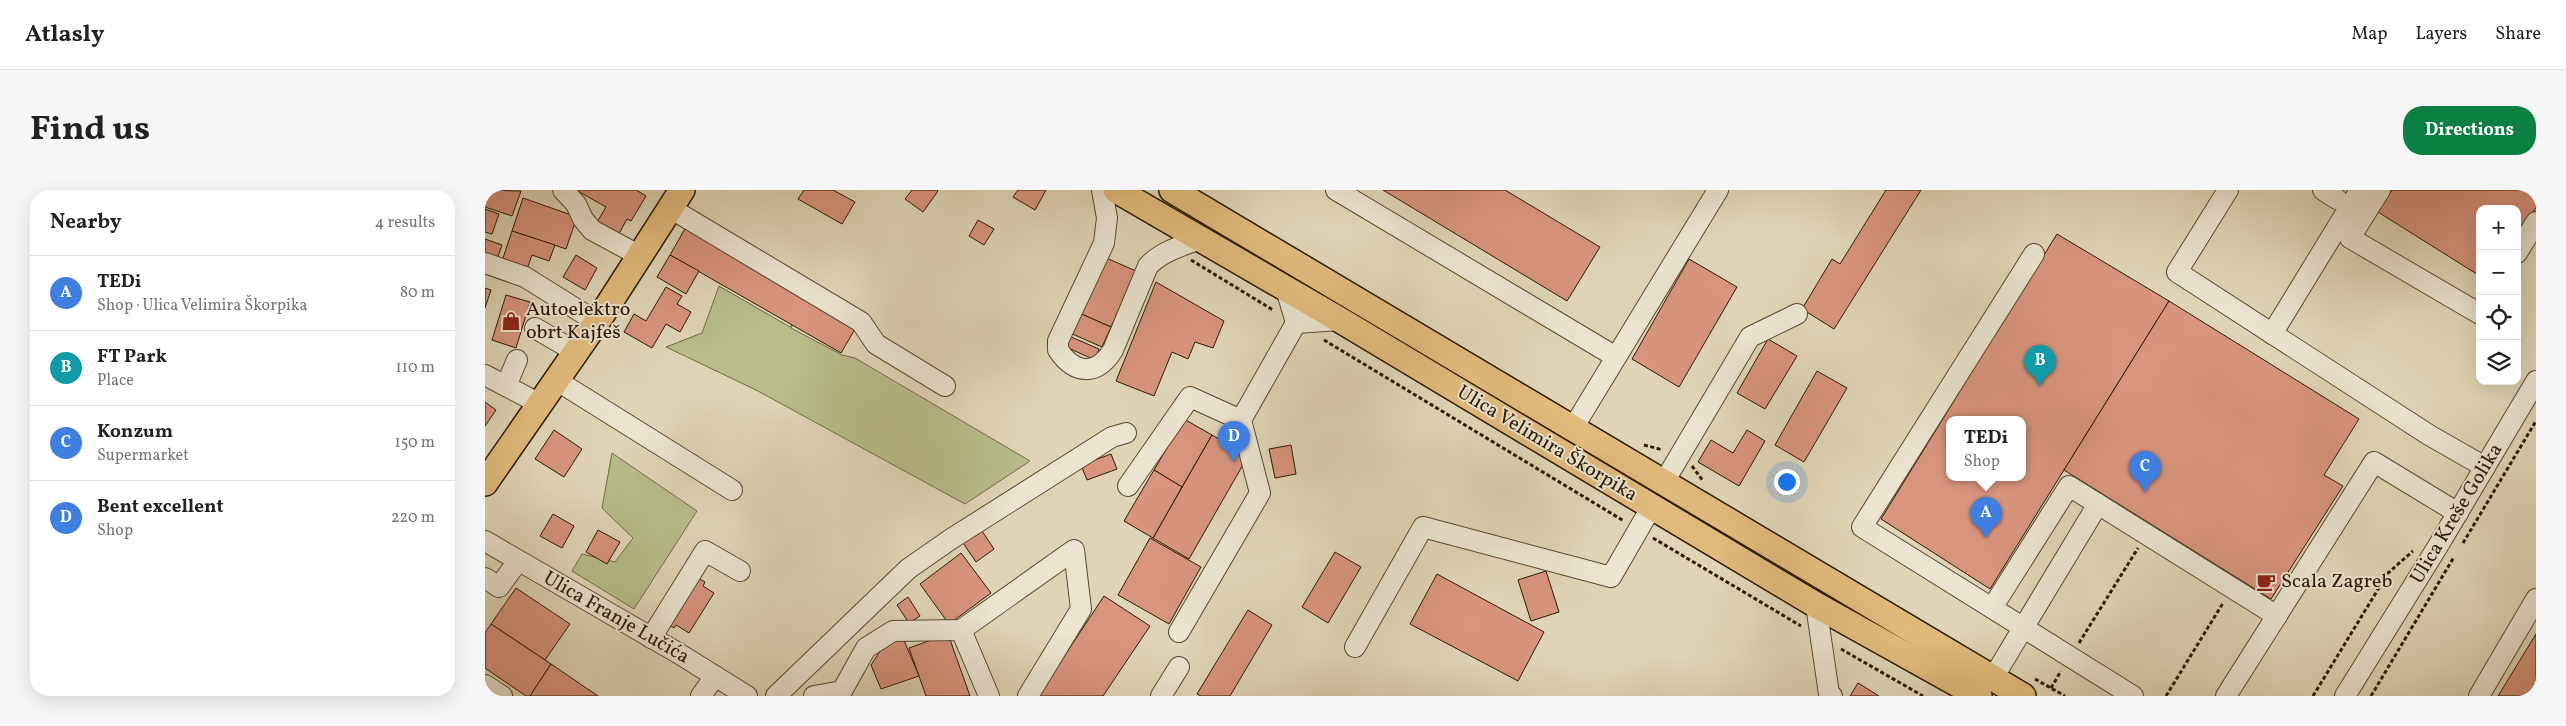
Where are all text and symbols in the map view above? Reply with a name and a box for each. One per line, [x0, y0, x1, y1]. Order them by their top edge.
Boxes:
text: Atlasly [25, 18, 104, 52]
text: Map [2351, 22, 2387, 47]
text: Layers [2415, 22, 2467, 47]
text: Share [2495, 22, 2541, 47]
text: Find us [30, 106, 150, 154]
button: Directions [2403, 106, 2536, 155]
map controls [2476, 205, 2521, 385]
button: + [2476, 205, 2521, 250]
text: Nearby [50, 208, 121, 237]
text: 4 results [375, 212, 435, 234]
button: − [2476, 250, 2521, 295]
text: TEDi [97, 269, 142, 295]
text: A [60, 282, 72, 304]
text: 80 m [400, 282, 435, 304]
text: Shop · Ulica Velimira Škorpika [97, 295, 308, 317]
button: locate [2476, 295, 2521, 340]
place label: Autoelektro obrt Kajfeš [526, 296, 630, 347]
shop icon: Autoelektro obrt Kajfeš [500, 310, 522, 332]
button: layers [2476, 340, 2521, 385]
text: FT Park [97, 344, 167, 370]
pin: B [2024, 345, 2056, 386]
text: B [61, 357, 71, 379]
text: 110 m [396, 357, 435, 379]
text: Place [97, 370, 134, 392]
street label: Ulica Velimira Škorpika [1451, 379, 1643, 509]
popup [1946, 416, 2026, 481]
text: Konzum [97, 419, 173, 445]
pin: D [1218, 421, 1250, 462]
text: TEDi [1964, 425, 2008, 451]
text: C [61, 432, 71, 454]
text: 150 m [394, 432, 435, 454]
street label: Ulica Kreše Golika [2404, 438, 2510, 590]
text: Supermarket [97, 445, 189, 467]
text: Shop [1964, 451, 2000, 473]
pin: C [2129, 451, 2161, 492]
your location [1774, 469, 1800, 495]
text: Bent excellent [97, 494, 224, 520]
pin: A [1970, 497, 2002, 538]
text: D [60, 507, 72, 529]
text: 220 m [391, 507, 435, 529]
text: Shop [97, 520, 133, 542]
street label: Ulica Franje Lučića [538, 565, 694, 671]
place label: Scala Zagreb [2281, 568, 2393, 596]
cafe icon: Scala Zagreb [2255, 571, 2277, 593]

